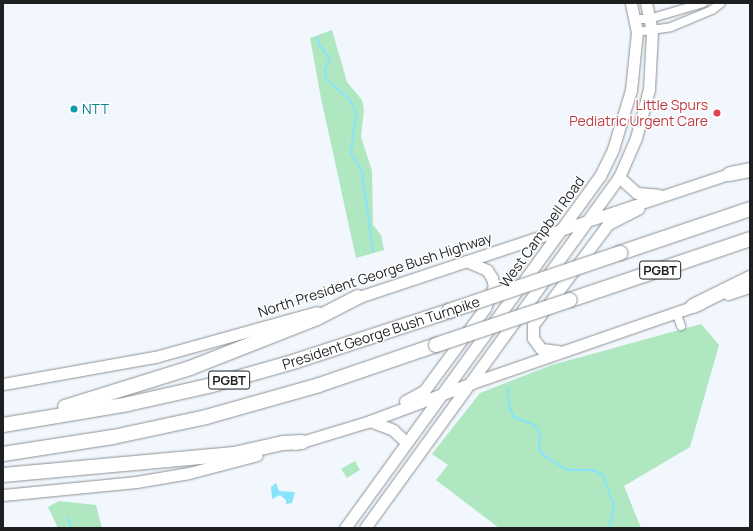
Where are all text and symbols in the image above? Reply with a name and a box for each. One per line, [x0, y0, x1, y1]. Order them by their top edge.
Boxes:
place label: Little Spurs Pediatric Urgent Care [569, 97, 708, 130]
place label: NTT [82, 101, 109, 117]
marker: NTT [69, 104, 79, 114]
marker: Little Spurs Pediatric Urgent Care [711, 107, 723, 119]
street label: West Campbell Road [496, 173, 588, 291]
street label: North President George Bush Highway [256, 229, 494, 321]
road number: PGBT [639, 259, 681, 281]
street label: President George Bush Turnpike [280, 293, 482, 373]
road number: PGBT [208, 369, 250, 391]

